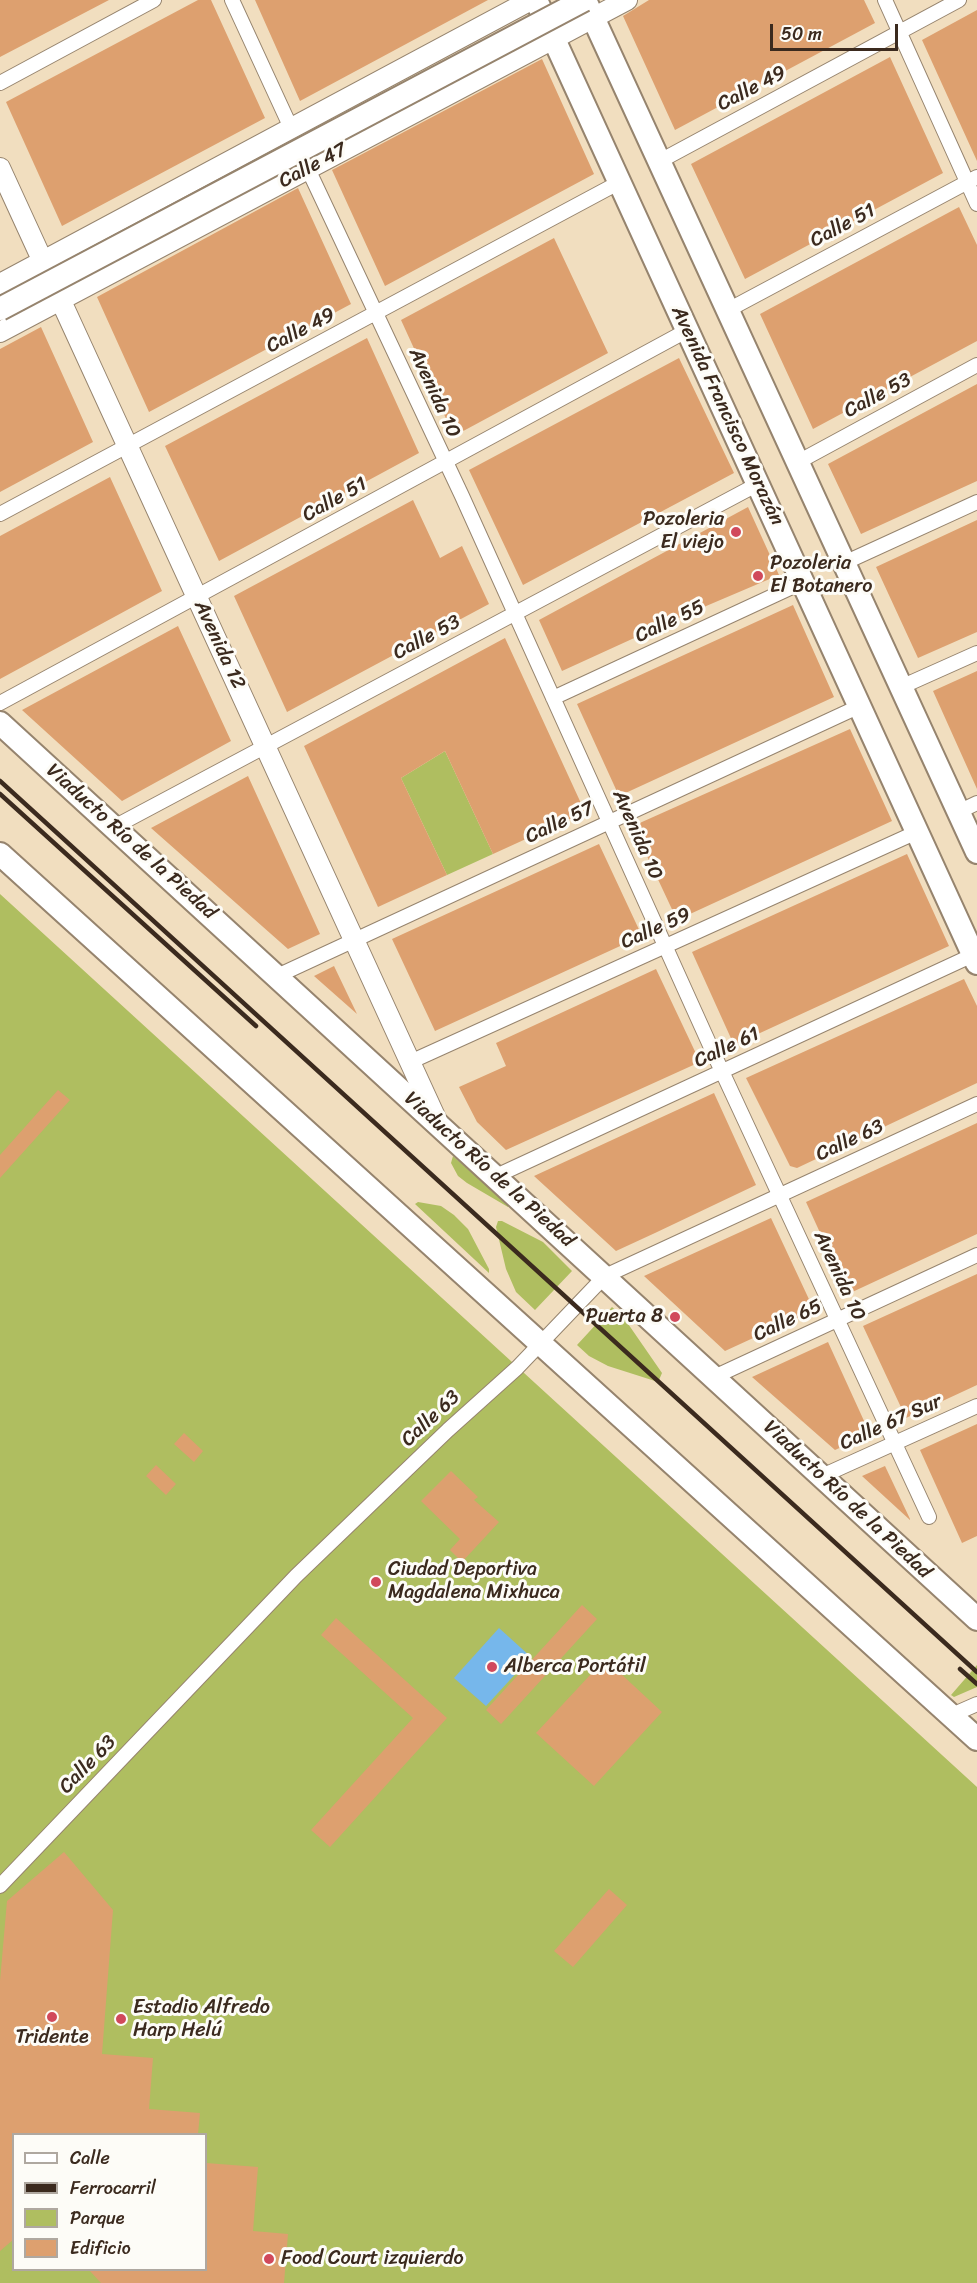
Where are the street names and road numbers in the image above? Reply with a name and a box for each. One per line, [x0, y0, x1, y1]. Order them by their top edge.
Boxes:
street label: Calle 49 [714, 61, 790, 117]
street label: Calle 47 [275, 138, 351, 194]
street label: Calle 51 [806, 199, 880, 253]
street label: Avenida Francisco Morazán [665, 302, 789, 530]
street label: Calle 49 [263, 303, 339, 359]
street label: Avenida 10 [403, 344, 465, 442]
street label: Calle 53 [840, 368, 916, 424]
street label: Calle 51 [298, 472, 372, 528]
street label: Calle 55 [631, 596, 709, 648]
street label: Avenida 12 [188, 597, 250, 693]
street label: Calle 53 [389, 610, 465, 666]
street label: Viaducto Río de la Piedad [41, 759, 221, 925]
street label: Avenida 10 [607, 786, 667, 884]
street label: Calle 57 [522, 797, 598, 849]
street label: Calle 59 [617, 903, 695, 955]
street label: Calle 61 [691, 1022, 763, 1074]
street label: Viaducto Río de la Piedad [399, 1087, 579, 1253]
street label: Calle 63 [812, 1115, 888, 1167]
street label: Avenida 10 [808, 1227, 870, 1325]
street label: Calle 65 [750, 1295, 826, 1347]
street label: Calle 63 [397, 1386, 465, 1452]
street label: Calle 67 Sur [836, 1390, 946, 1456]
street label: Viaducto Río de la Piedad [758, 1416, 936, 1584]
street label: Calle 63 [54, 1731, 122, 1799]

